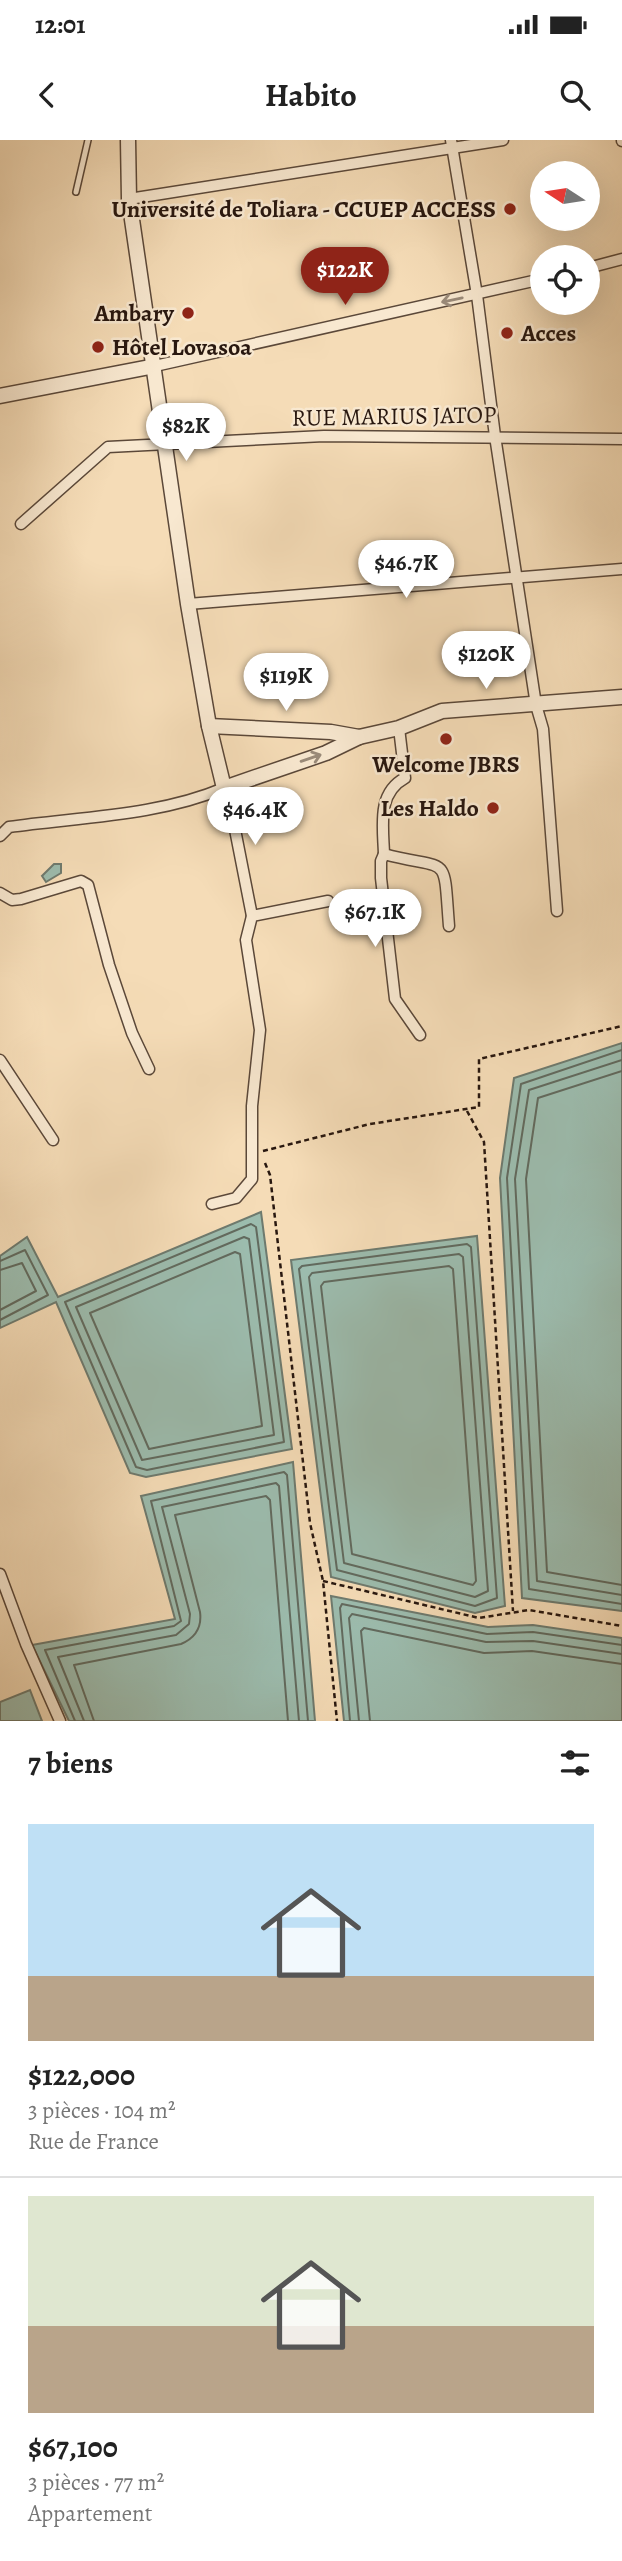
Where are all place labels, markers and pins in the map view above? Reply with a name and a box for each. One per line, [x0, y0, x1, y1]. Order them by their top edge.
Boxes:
place label: Université de Toliara - CCUEP ACCESS [111, 193, 496, 225]
marker: Université de Toliara - CCUEP ACCESS [502, 201, 518, 217]
pin: $122K [296, 248, 394, 307]
place label: Ambary [93, 297, 175, 329]
marker: Ambary [180, 305, 196, 321]
place label: Acces [520, 317, 576, 349]
marker: Acces [499, 325, 515, 341]
place label: Hôtel Lovasoa [112, 331, 252, 363]
marker: Hôtel Lovasoa [90, 339, 106, 355]
pin: $82K [145, 404, 227, 463]
pin: $46.7K [349, 540, 463, 600]
pin: $120K [437, 631, 535, 691]
pin: $119K [237, 654, 335, 713]
marker: Welcome JBRS [438, 731, 454, 747]
place label: Welcome JBRS [371, 748, 520, 780]
pin: $46.4K [198, 788, 312, 847]
place label: Les Haldo [380, 792, 479, 824]
marker: Les Haldo [485, 800, 501, 816]
pin: $67.1K [318, 890, 432, 949]

